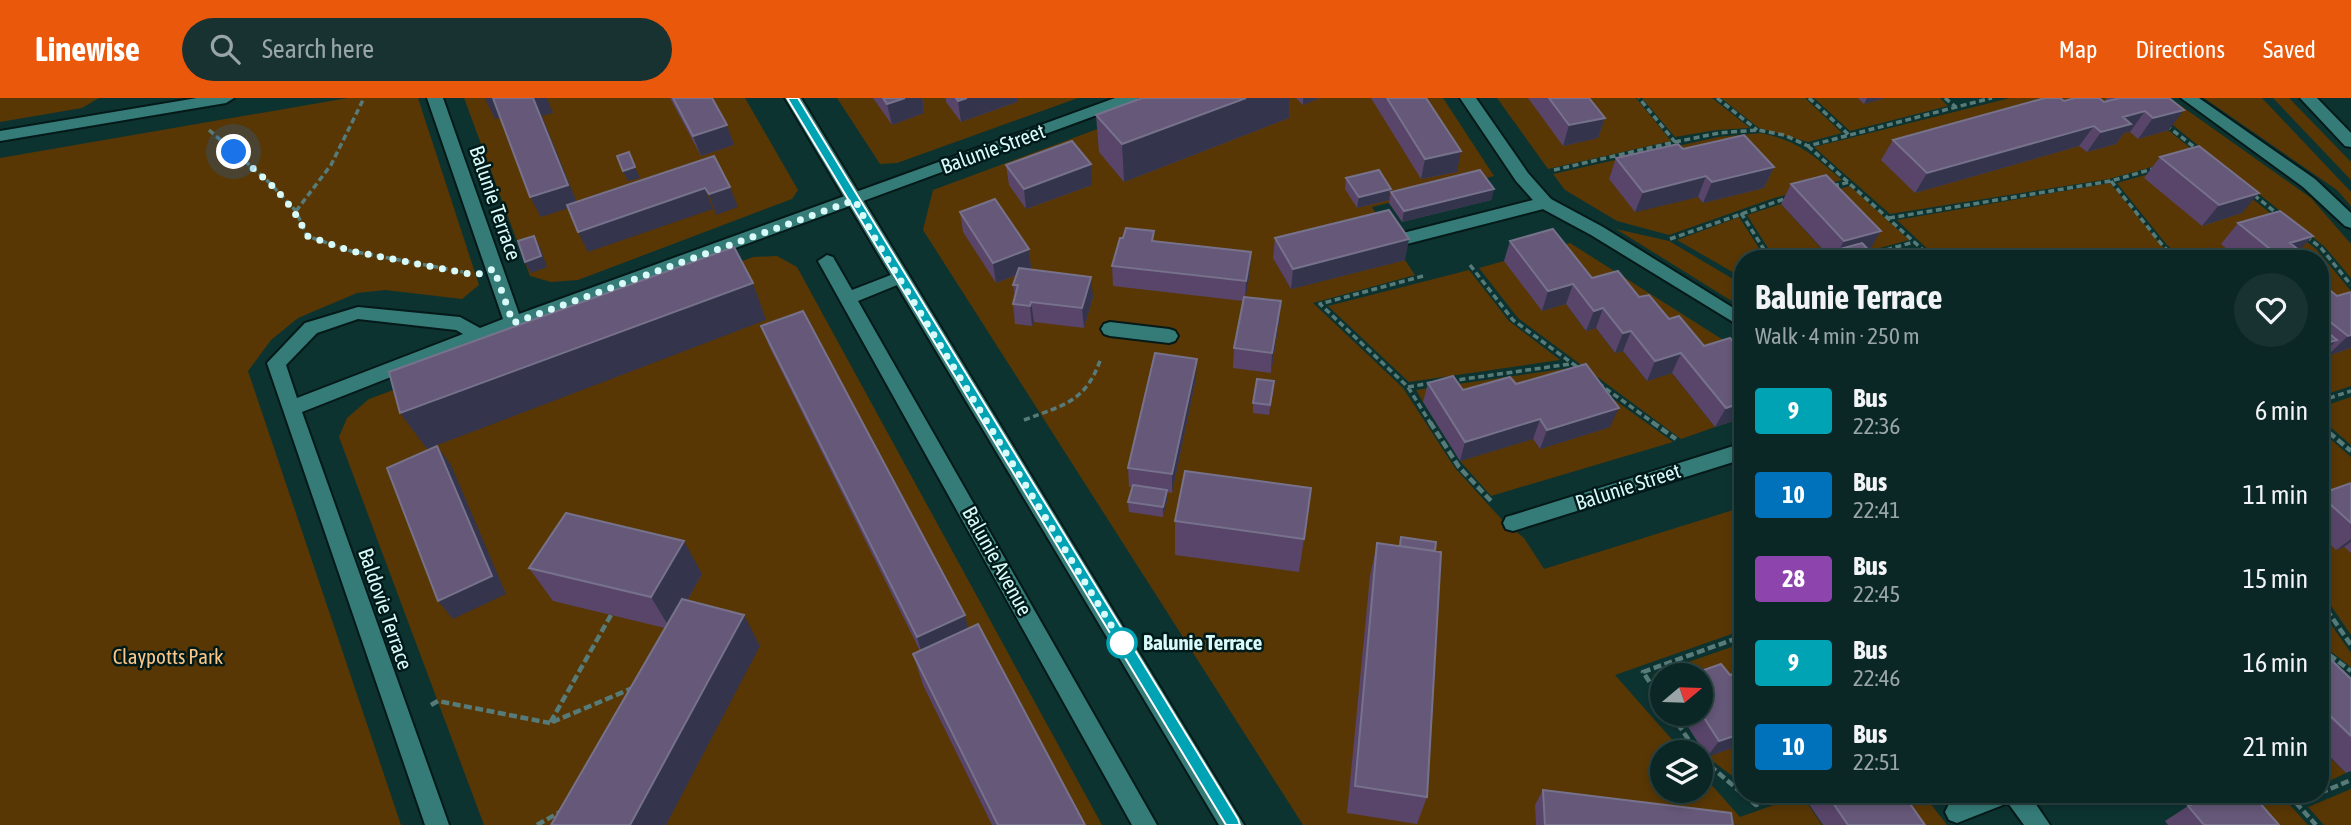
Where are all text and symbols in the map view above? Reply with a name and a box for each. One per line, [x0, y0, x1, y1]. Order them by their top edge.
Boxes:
search box [182, 18, 672, 81]
text: Linewise [35, 30, 140, 68]
icon: search [206, 30, 244, 68]
text: Search here [262, 34, 374, 64]
text: Map [2059, 36, 2097, 63]
text: Directions [2135, 36, 2225, 63]
text: Saved [2263, 36, 2316, 63]
street label: Balunie Street [937, 118, 1048, 178]
your location [216, 134, 251, 169]
street label: Balunie Terrace [465, 142, 527, 263]
button: heart [2234, 273, 2308, 347]
text: Balunie Terrace [1755, 278, 1943, 316]
text: Walk · 4 min · 250 m [1755, 323, 1919, 349]
text: Bus [1853, 383, 1887, 413]
text: 6 min [2255, 396, 2308, 426]
text: 9 [1788, 397, 1799, 424]
text: 22:36 [1853, 413, 1900, 439]
street label: Balunie Street [1572, 458, 1683, 514]
text: Bus [1853, 467, 1887, 497]
text: 11 min [2243, 480, 2308, 510]
text: 10 [1782, 481, 1805, 508]
text: 22:41 [1853, 497, 1900, 523]
street label: Balunie Avenue [958, 502, 1038, 619]
street label: Baldovie Terrace [354, 545, 418, 673]
text: Bus [1853, 551, 1887, 581]
text: 15 min [2243, 564, 2308, 594]
text: 28 [1782, 565, 1805, 592]
text: 22:45 [1853, 581, 1900, 607]
marker: Balunie Terrace [1107, 628, 1137, 658]
place label: Balunie Terrace [1143, 630, 1262, 654]
text: Bus [1853, 635, 1887, 665]
park label: Claypotts Park [113, 644, 223, 668]
text: 16 min [2243, 648, 2308, 678]
text: 9 [1788, 649, 1799, 676]
north arrow [1650, 663, 1713, 726]
map controls [1650, 663, 1713, 803]
text: 22:46 [1853, 665, 1900, 691]
text: Bus [1853, 719, 1887, 749]
text: 21 min [2243, 732, 2308, 762]
text: 10 [1782, 733, 1805, 760]
button: layers [1650, 740, 1713, 803]
text: 22:51 [1853, 749, 1900, 775]

